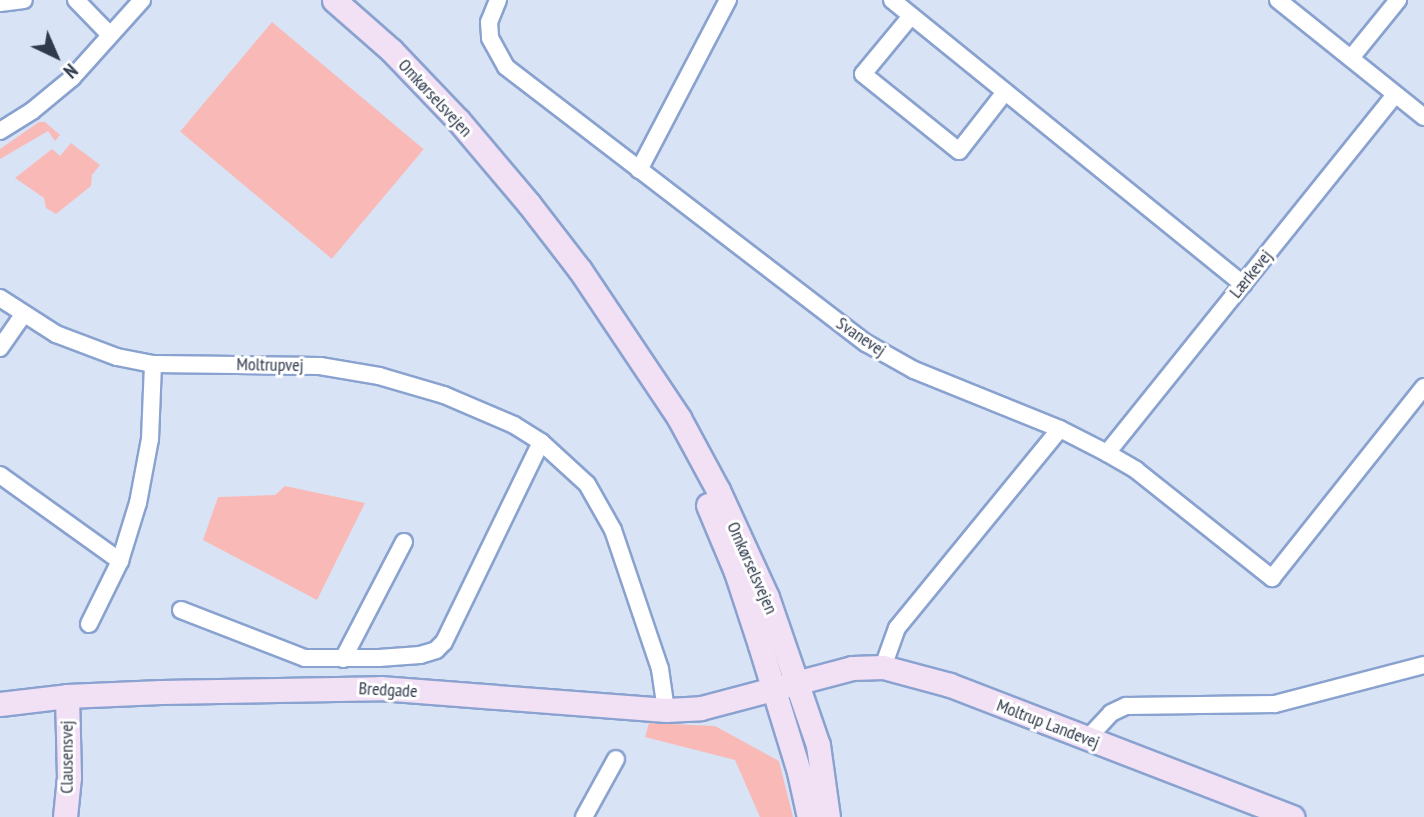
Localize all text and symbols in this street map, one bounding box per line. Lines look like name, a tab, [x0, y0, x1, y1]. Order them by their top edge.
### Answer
north arrow	[21, 21, 91, 91]
street label: Omkørselsvejen	[393, 55, 477, 141]
text: N	[59, 59, 83, 83]
street label: Lærkevej	[1225, 245, 1277, 303]
street label: Svanevej	[832, 313, 890, 361]
street label: Moltrupvej	[236, 354, 304, 376]
street label: Omkørselsvejen	[722, 519, 782, 617]
street label: Bredgade	[358, 678, 418, 702]
street label: Moltrup Landevej	[994, 695, 1102, 753]
street label: Clausensvej	[56, 720, 78, 794]

